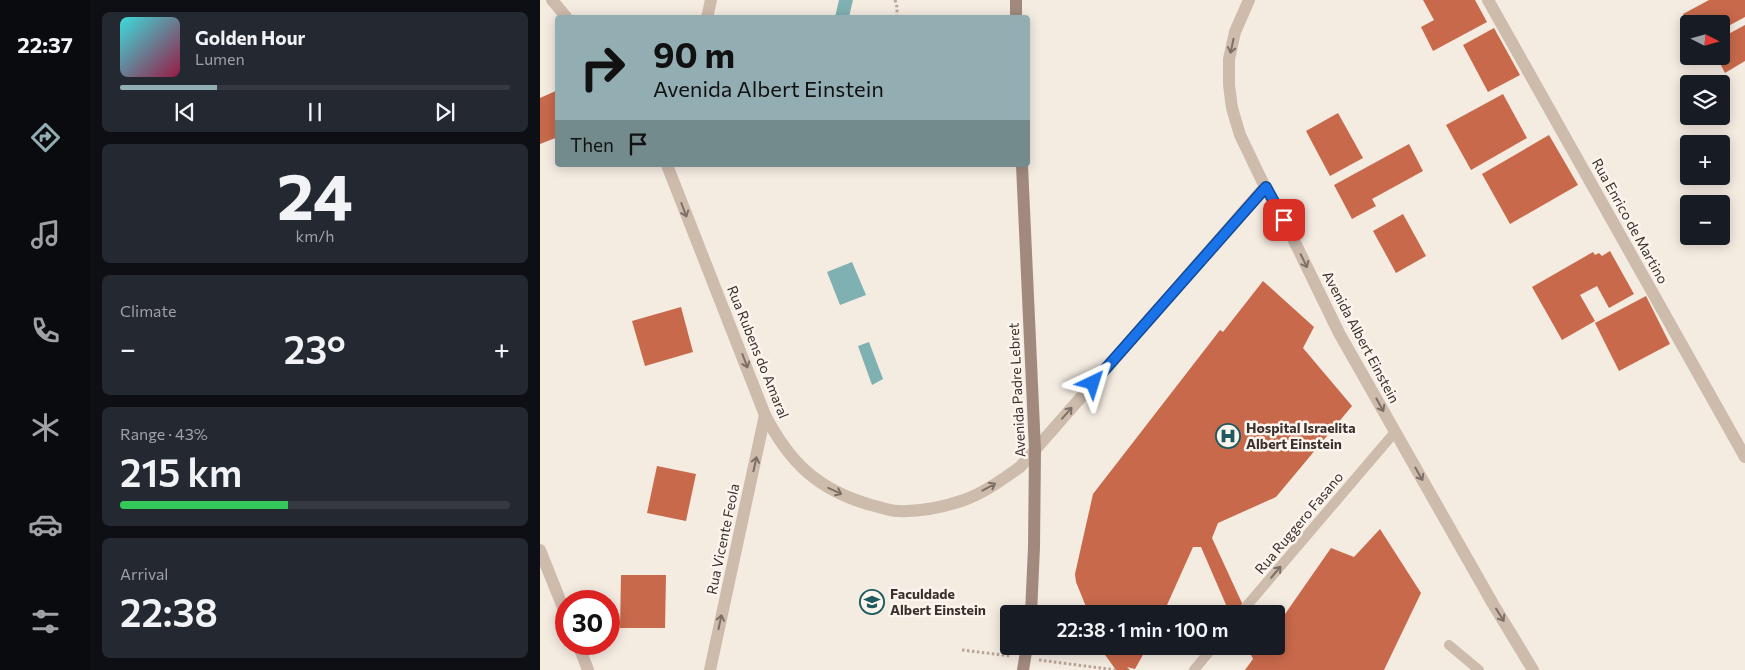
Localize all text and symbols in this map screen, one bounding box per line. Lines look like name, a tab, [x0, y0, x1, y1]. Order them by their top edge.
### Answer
north arrow	[1680, 15, 1730, 65]
map controls	[1680, 15, 1730, 245]
text: Golden Hour	[195, 26, 305, 49]
text: 22:37	[17, 31, 73, 58]
text: 90 m	[653, 32, 735, 75]
icon: right	[570, 35, 635, 100]
one-way arrow	[1227, 37, 1236, 53]
text: Lumen	[195, 49, 245, 68]
text: Avenida Albert Einstein	[653, 75, 884, 102]
button: layers	[1680, 75, 1730, 125]
icon: previous	[171, 98, 199, 126]
icon: pause	[301, 98, 329, 126]
icon: next	[431, 98, 459, 126]
icon: directions	[28, 120, 63, 155]
icon: arrive	[624, 130, 652, 158]
text: Then	[570, 133, 614, 156]
button: +	[1680, 135, 1730, 185]
text: 24	[277, 154, 353, 233]
street label: Rua Enrico de Martino	[1589, 155, 1672, 286]
button: −	[1680, 195, 1730, 245]
pin	[1263, 199, 1305, 241]
one-way arrow	[680, 202, 689, 218]
icon: arrive	[1270, 206, 1298, 234]
icon: music	[28, 217, 63, 252]
text: km/h	[296, 226, 334, 245]
one-way arrow	[1300, 253, 1309, 268]
street label: Avenida Albert Einstein	[1319, 268, 1403, 406]
street label: Rua Rubens do Amaral	[724, 283, 793, 421]
text: Climate	[120, 301, 176, 320]
icon: phone	[28, 313, 63, 348]
street label: Avenida Padre Lebret	[1004, 322, 1029, 458]
text: 23°	[284, 325, 346, 372]
text: −	[120, 331, 136, 365]
text: +	[494, 331, 510, 365]
one-way arrow	[741, 353, 750, 368]
position arrow	[1066, 356, 1118, 408]
one-way arrow	[1375, 397, 1385, 411]
one-way arrow	[1061, 406, 1073, 419]
icon: climate	[28, 410, 63, 445]
place label: Hospital Israelita Albert Einstein	[1246, 419, 1356, 452]
hospital icon: Hospital Israelita Albert Einstein	[1215, 423, 1241, 449]
text: Range · 43%	[120, 424, 208, 443]
text: 215 km	[120, 448, 242, 495]
one-way arrow	[751, 456, 760, 472]
one-way arrow	[1414, 466, 1424, 480]
street label: Rua Ruggero Fasano	[1251, 468, 1346, 577]
street label: Rua Vicente Feola	[702, 482, 743, 596]
one-way arrow	[982, 482, 997, 492]
one-way arrow	[827, 486, 842, 496]
icon: car	[28, 507, 63, 542]
text: Arrival	[120, 564, 168, 583]
one-way arrow	[1270, 566, 1281, 579]
place label: Faculdade Albert Einstein	[890, 585, 986, 618]
text: 22:38	[120, 588, 218, 635]
school or university icon: Faculdade Albert Einstein	[859, 589, 885, 615]
speed limit sign: 30	[555, 590, 620, 655]
icon: filters	[28, 604, 63, 639]
one-way arrow	[1495, 607, 1505, 621]
one-way arrow	[716, 615, 726, 631]
text: 22:38 · 1 min · 100 m	[1057, 618, 1228, 641]

